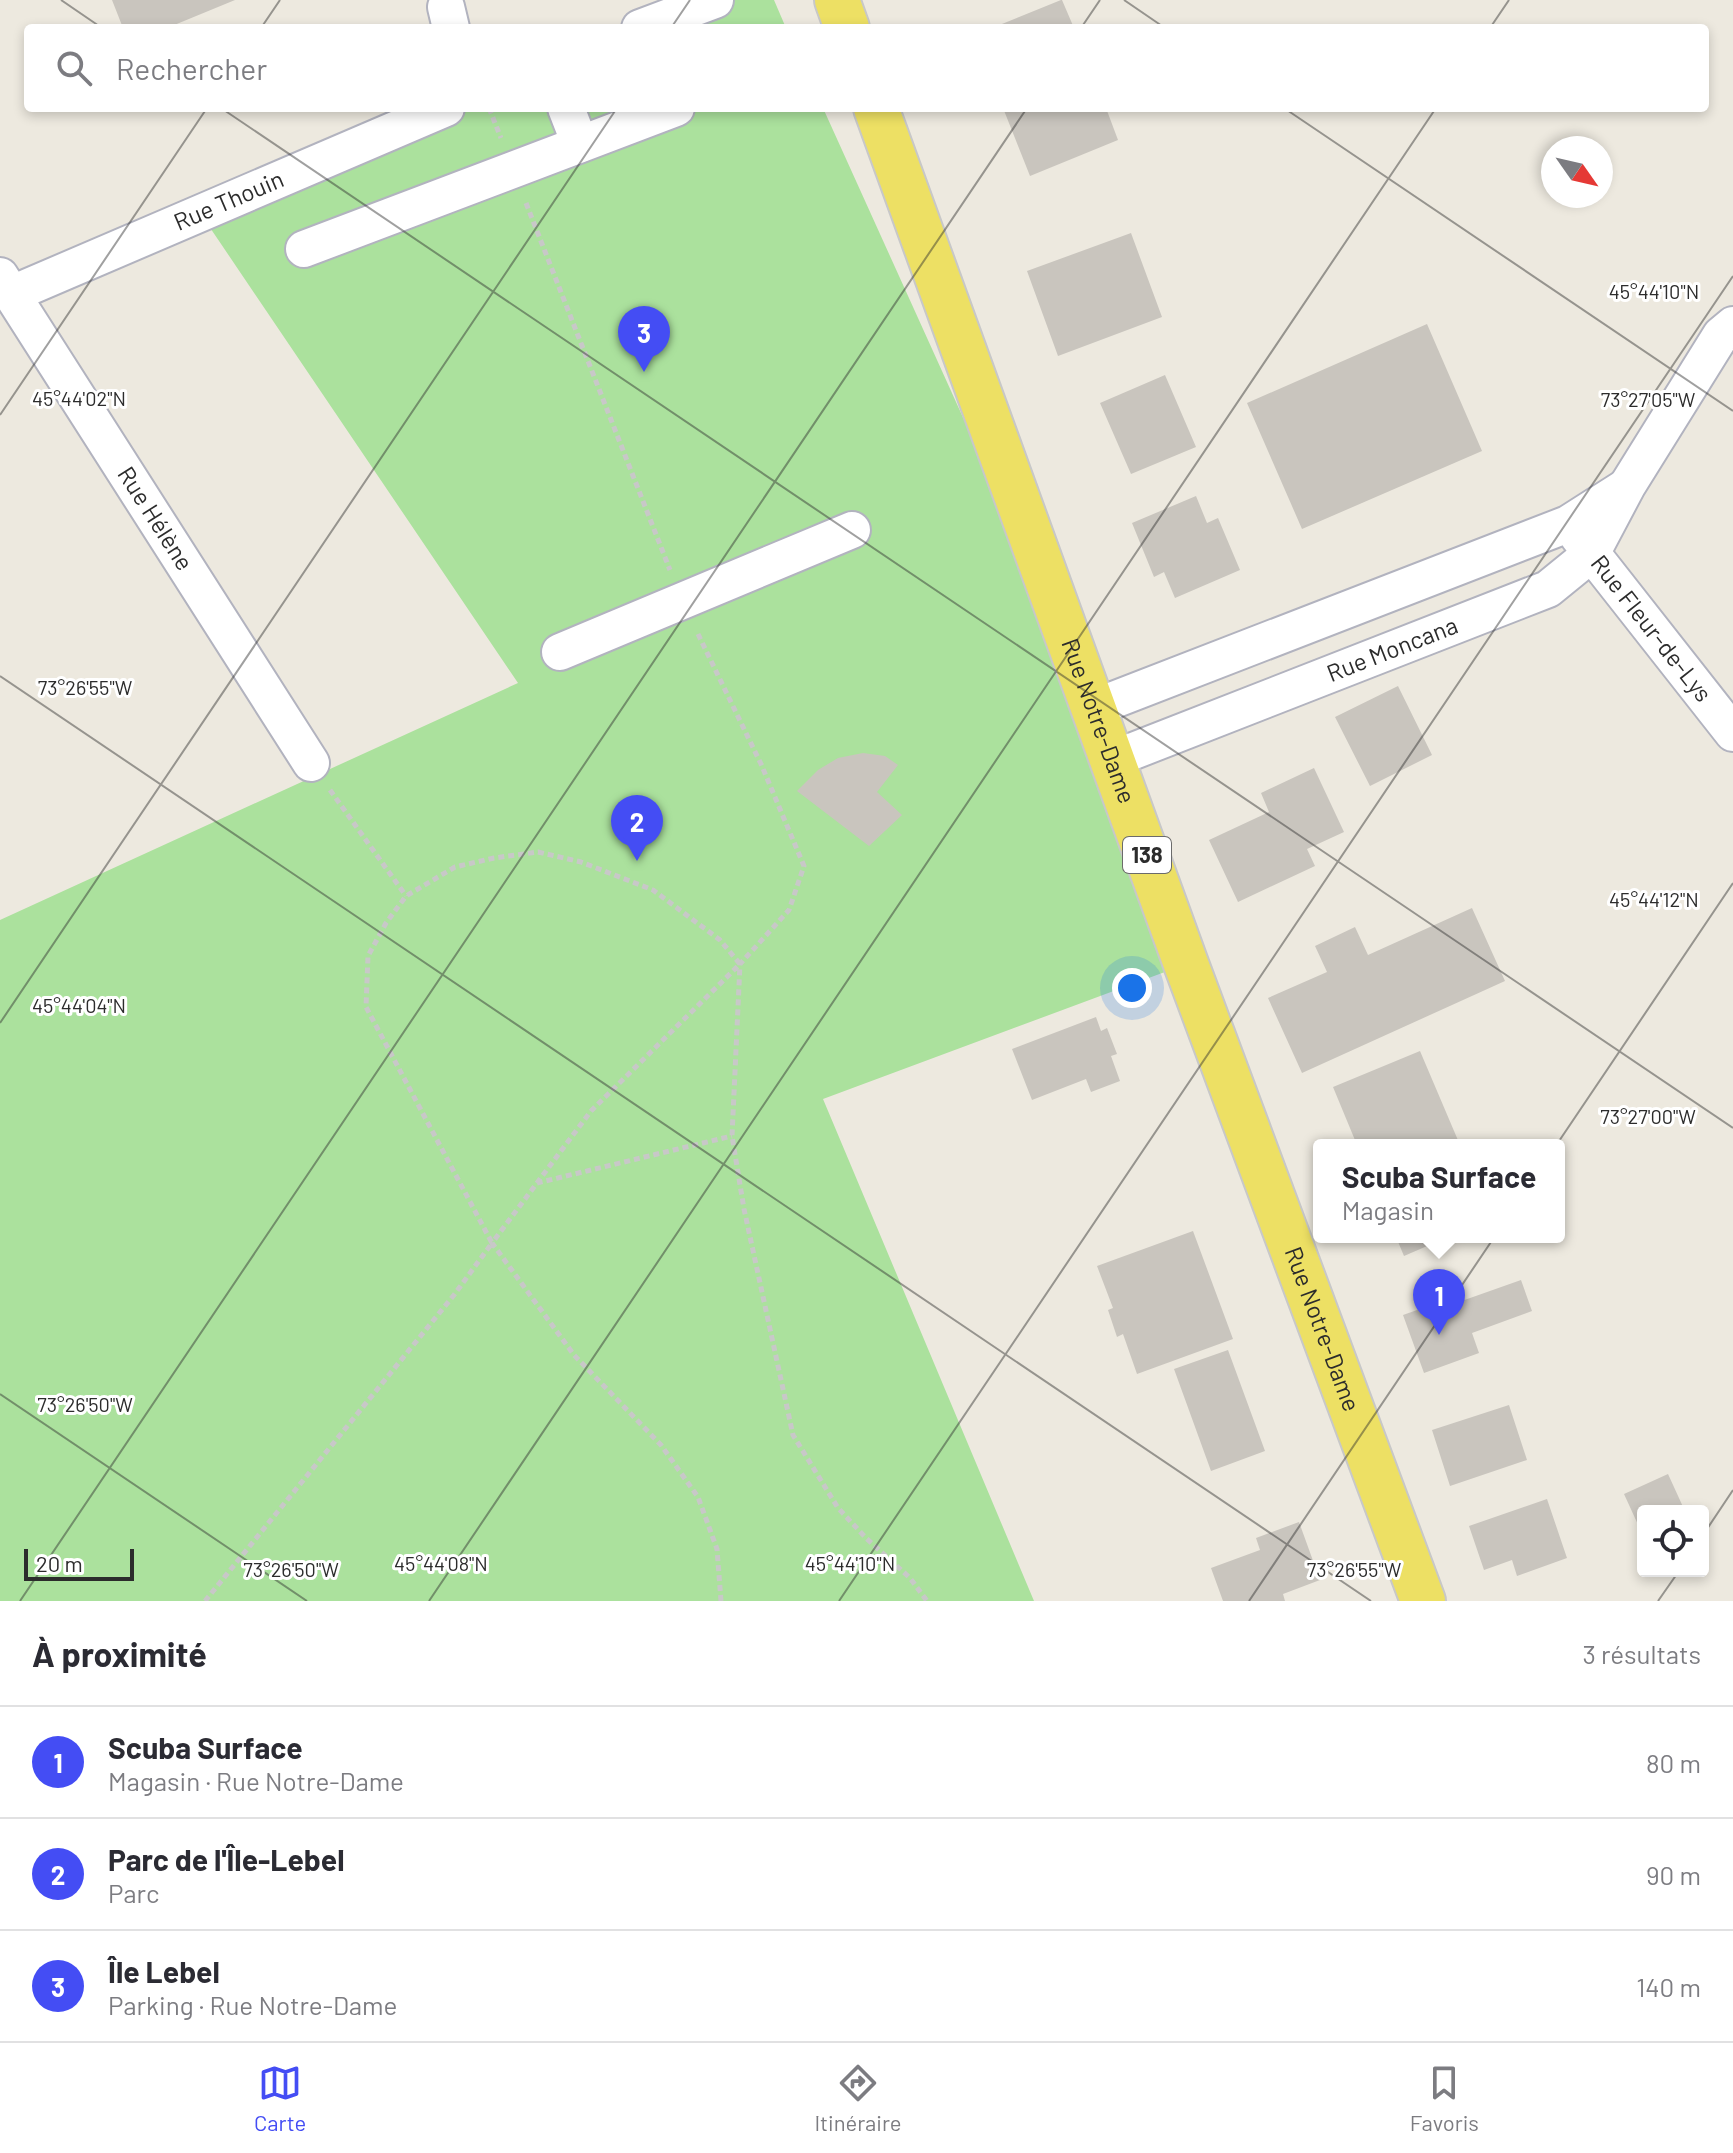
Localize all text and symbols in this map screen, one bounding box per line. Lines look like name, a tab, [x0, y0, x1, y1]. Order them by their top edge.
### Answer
search box	[24, 24, 1709, 112]
icon: search	[52, 46, 96, 90]
text: Rechercher	[116, 50, 267, 86]
north arrow	[1541, 136, 1613, 208]
street label: Rue Thouin	[169, 163, 288, 236]
text: 45°44'10"N	[1609, 279, 1699, 303]
pin: 3	[618, 306, 670, 372]
text: 45°44'02"N	[32, 386, 126, 410]
text: 73°27'05"W	[1601, 387, 1696, 411]
street label: Rue Hélène	[112, 461, 200, 575]
street label: Rue Fleur-de-Lys	[1585, 549, 1719, 707]
street label: Rue Moncana	[1322, 610, 1462, 687]
street label: Rue Notre-Dame	[1056, 634, 1143, 807]
text: 73°26'55"W	[38, 675, 133, 699]
pin: 2	[611, 795, 663, 861]
road number: 138	[1123, 837, 1171, 873]
text: 45°44'12"N	[1609, 887, 1699, 911]
your location	[1112, 968, 1152, 1008]
text: 45°44'04"N	[32, 993, 126, 1017]
text: 73°27'00"W	[1600, 1104, 1696, 1128]
popup	[1313, 1139, 1565, 1243]
text: Scuba Surface	[1342, 1158, 1536, 1194]
text: Magasin	[1342, 1194, 1434, 1225]
street label: Rue Notre-Dame	[1279, 1242, 1367, 1415]
pin: 1	[1413, 1269, 1465, 1335]
text: 73°26'50"W	[37, 1392, 133, 1416]
map controls	[1637, 1505, 1709, 1577]
button: locate	[1637, 1505, 1709, 1577]
scale bar	[24, 1545, 134, 1581]
text: 20 m	[36, 1550, 83, 1576]
text: 45°44'08"N	[394, 1551, 488, 1575]
text: 45°44'10"N	[805, 1551, 895, 1575]
text: 73°26'50"W	[243, 1557, 339, 1581]
text: 73°26'55"W	[1307, 1557, 1402, 1581]
text: À proximité	[32, 1633, 207, 1674]
text: 3 résultats	[1582, 1638, 1701, 1669]
text: Scuba Surface	[108, 1729, 303, 1765]
text: 1	[53, 1747, 63, 1778]
text: 80 m	[1646, 1747, 1701, 1778]
text: Magasin · Rue Notre-Dame	[108, 1765, 404, 1796]
text: Parc de l'Île-Lebel	[108, 1841, 344, 1877]
text: 2	[51, 1859, 65, 1890]
text: 90 m	[1646, 1859, 1701, 1890]
text: Parc	[108, 1877, 159, 1908]
text: Île Lebel	[108, 1953, 220, 1989]
text: 3	[51, 1971, 65, 2002]
text: 140 m	[1636, 1971, 1701, 2002]
text: Parking · Rue Notre-Dame	[108, 1989, 397, 2020]
tab: Carte	[254, 2061, 306, 2135]
tab: Itinéraire	[814, 2061, 902, 2135]
tab: Favoris	[1410, 2061, 1479, 2135]

